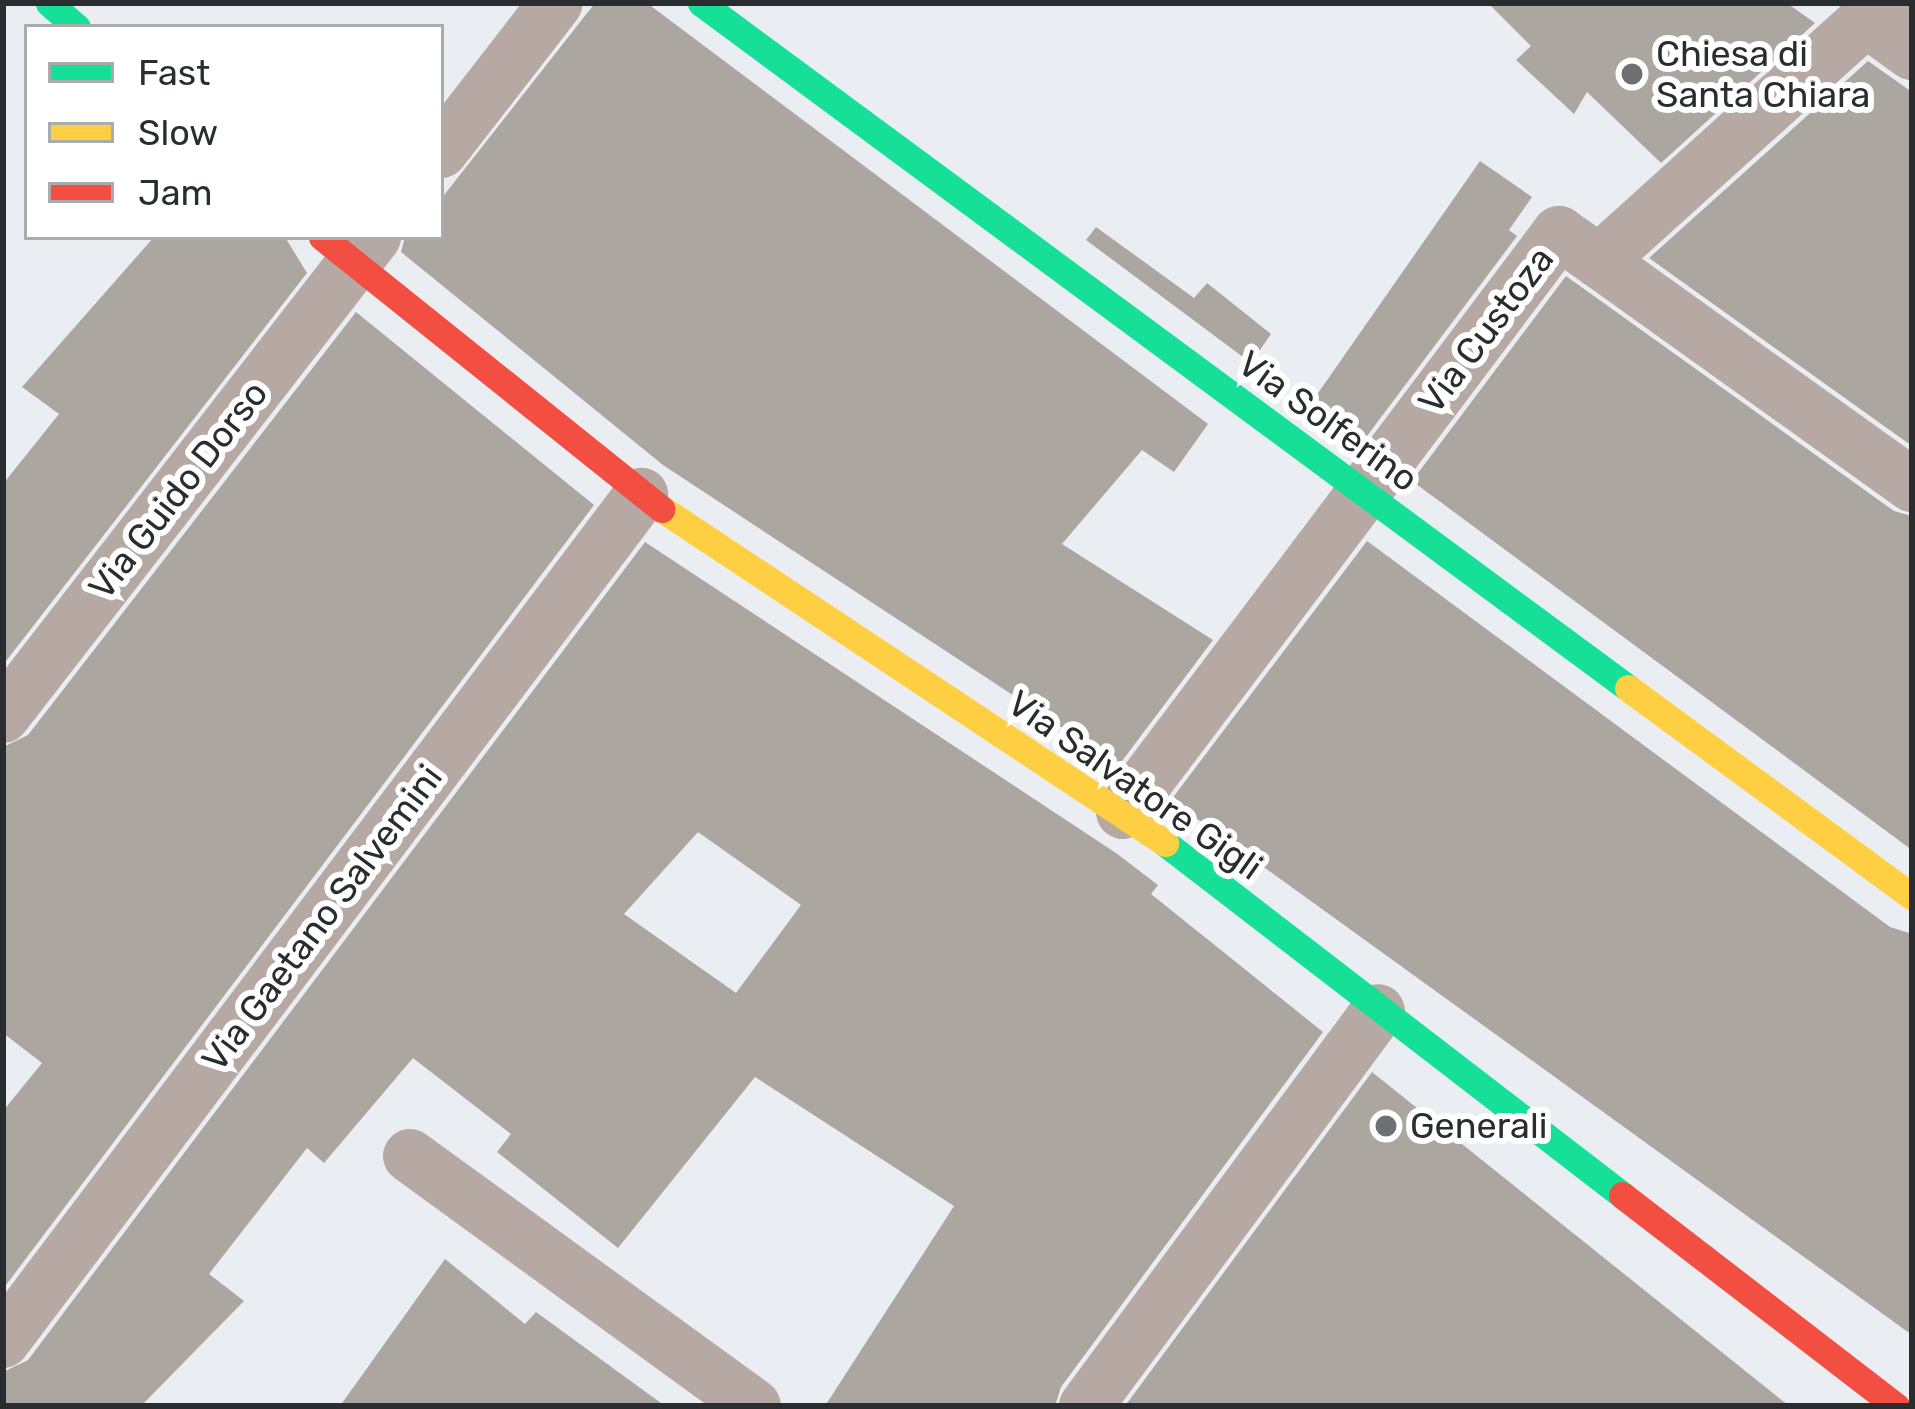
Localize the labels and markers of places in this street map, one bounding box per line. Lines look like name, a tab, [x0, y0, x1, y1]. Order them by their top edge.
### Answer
place label: Chiesa di Santa Chiara	[1656, 31, 1870, 116]
marker: Chiesa di Santa Chiara	[1619, 61, 1645, 87]
place label: Generali	[1410, 1104, 1547, 1148]
marker: Generali	[1373, 1113, 1399, 1139]

